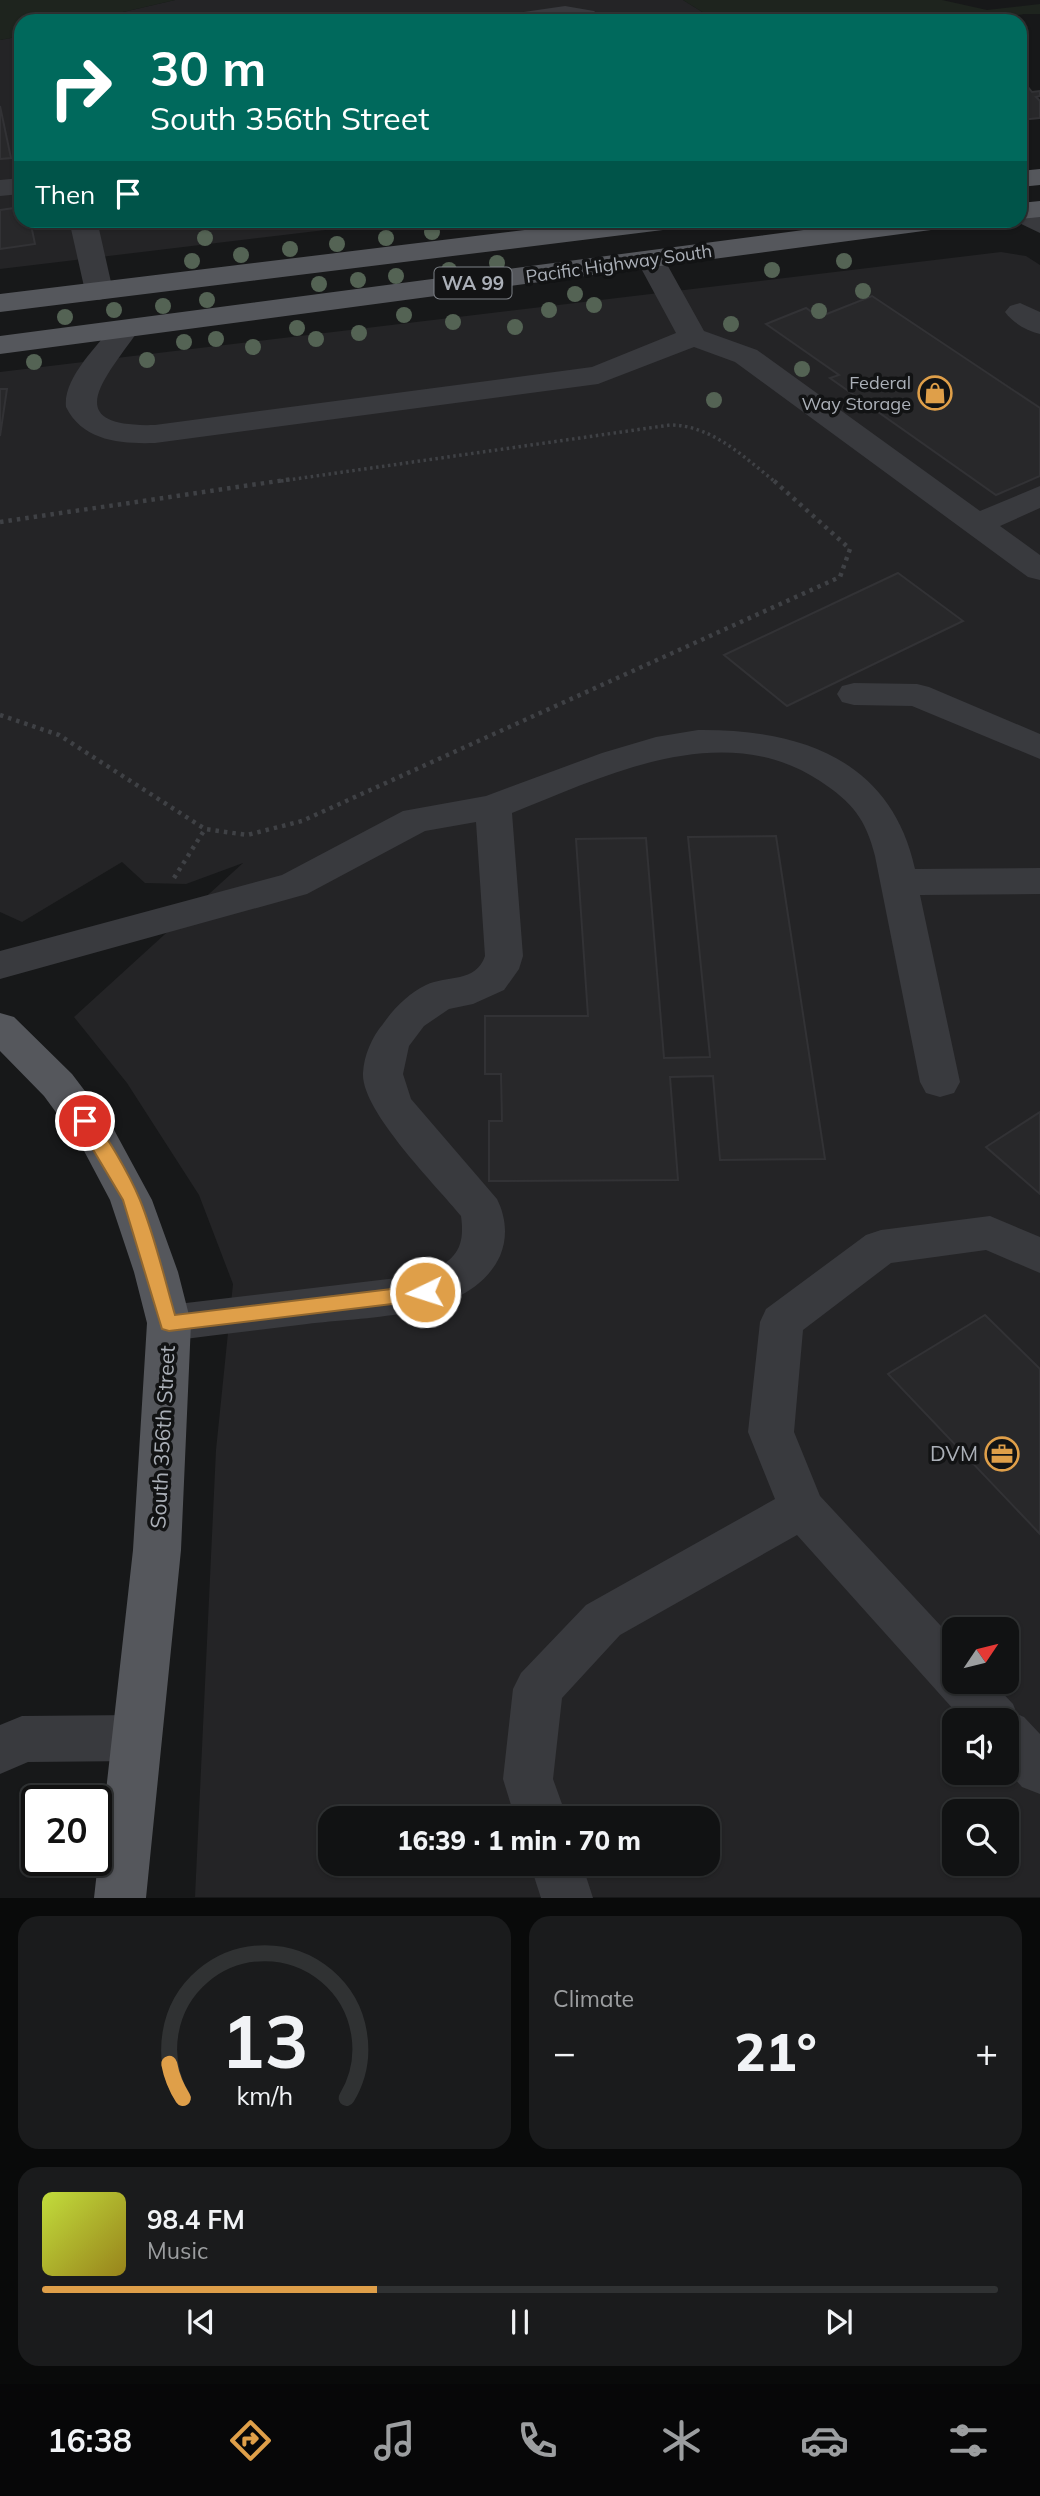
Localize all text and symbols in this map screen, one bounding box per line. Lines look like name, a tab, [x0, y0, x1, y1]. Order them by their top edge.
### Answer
text: 30 m	[150, 37, 266, 98]
icon: right	[35, 42, 126, 133]
text: South 356th Street	[150, 98, 429, 138]
icon: arrive	[109, 175, 147, 213]
text: Then	[35, 178, 95, 211]
street label: Pacific Highway South	[524, 239, 714, 288]
road number: WA 99	[434, 268, 512, 298]
place label: Federal Way Storage	[801, 371, 911, 415]
shop icon: Federal Way Storage	[916, 374, 954, 412]
pin	[55, 1091, 115, 1151]
icon: arrive	[66, 1102, 104, 1140]
position arrow	[388, 1255, 462, 1329]
street label: South 356th Street	[144, 1345, 180, 1529]
office icon: DVM	[983, 1435, 1021, 1473]
place label: DVM	[930, 1440, 978, 1466]
north arrow	[942, 1617, 1018, 1694]
map controls	[942, 1617, 1019, 1876]
button: sound	[942, 1708, 1019, 1785]
speed limit sign: 20	[21, 1785, 112, 1876]
button: search	[942, 1799, 1019, 1876]
text: 16:39 · 1 min · 70 m	[397, 1824, 641, 1857]
text: Climate	[553, 1984, 634, 2013]
text: 13	[221, 1996, 308, 2087]
text: 21°	[734, 2019, 817, 2084]
text: −	[553, 2028, 576, 2076]
text: +	[975, 2028, 998, 2076]
text: km/h	[236, 2080, 293, 2111]
text: 98.4 FM	[147, 2203, 245, 2236]
text: Music	[147, 2236, 208, 2265]
icon: previous	[182, 2303, 220, 2341]
icon: pause	[501, 2303, 539, 2341]
icon: next	[820, 2303, 858, 2341]
icon: directions	[226, 2416, 275, 2465]
icon: music	[370, 2416, 419, 2465]
icon: phone	[513, 2416, 562, 2465]
icon: climate	[657, 2416, 706, 2465]
icon: car	[800, 2416, 849, 2465]
icon: filters	[944, 2416, 993, 2465]
text: 16:38	[47, 2420, 132, 2460]

